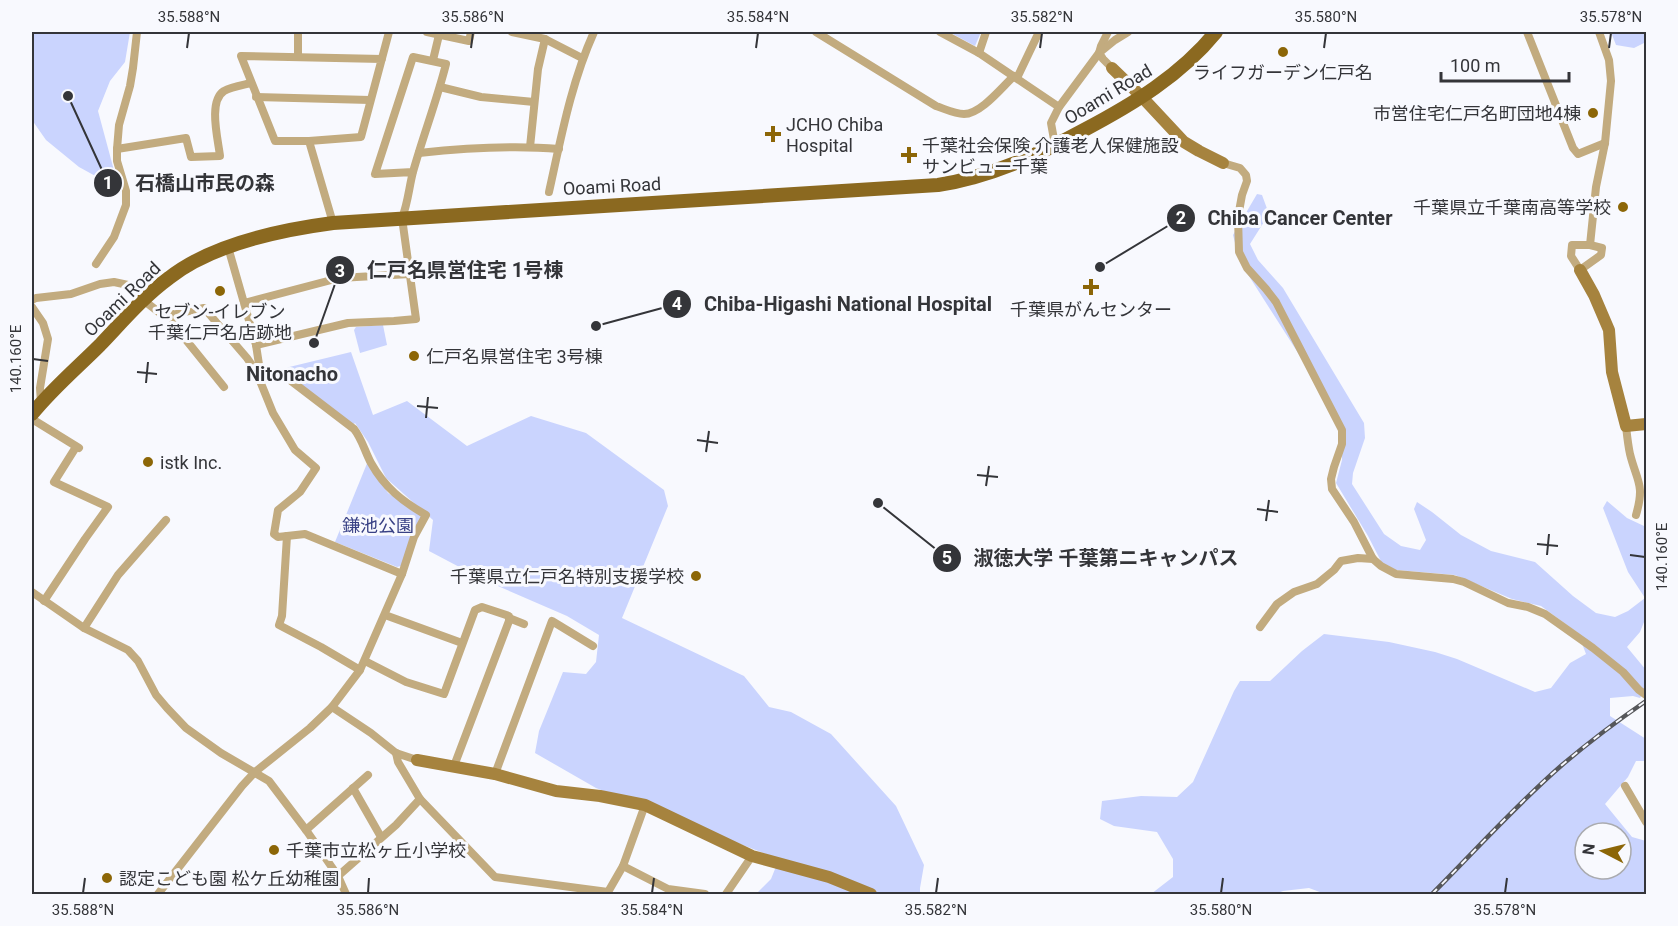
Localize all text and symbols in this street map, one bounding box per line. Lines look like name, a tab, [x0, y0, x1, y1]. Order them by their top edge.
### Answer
text: 35.588°N	[158, 8, 220, 26]
text: 35.586°N	[442, 8, 504, 26]
text: 35.584°N	[727, 8, 789, 26]
text: 35.582°N	[1011, 8, 1073, 26]
text: 35.580°N	[1295, 8, 1357, 26]
text: 35.578°N	[1580, 8, 1642, 26]
marker: ライフガーデン仁戸名	[1276, 45, 1290, 59]
scale bar	[1441, 45, 1568, 83]
text: 100 m	[1450, 55, 1501, 76]
street label: Ooami Road	[1060, 60, 1156, 128]
place label: ライフガーデン仁戸名	[1193, 62, 1373, 83]
place label: 市営住宅仁戸名町団地4棟	[1373, 103, 1581, 124]
marker: 市営住宅仁戸名町団地4棟	[1586, 106, 1600, 120]
place label: JCHO Chiba Hospital	[786, 114, 883, 156]
marker: JCHO Chiba Hospital	[764, 125, 782, 143]
place label: 千葉社会保険 介護老人保健施設 サンビュー千葉	[922, 135, 1178, 177]
marker: 千葉社会保険 介護老人保健施設 サンビュー千葉	[900, 146, 918, 164]
callout: 石橋山市民の森	[93, 164, 287, 202]
text: 石橋山市民の森	[135, 171, 275, 195]
text: 1	[103, 172, 113, 193]
street label: Ooami Road	[562, 173, 662, 199]
place label: 千葉県立千葉南高等学校	[1413, 197, 1611, 218]
callout: Chiba Cancer Center	[1166, 199, 1405, 237]
marker: 千葉県立千葉南高等学校	[1616, 200, 1630, 214]
text: Chiba Cancer Center	[1207, 206, 1393, 230]
text: 2	[1176, 207, 1186, 228]
callout: 仁戸名県営住宅 1号棟	[325, 251, 576, 289]
street label: Ooami Road	[79, 257, 165, 341]
text: 仁戸名県営住宅 1号棟	[367, 258, 563, 282]
text: 3	[335, 260, 345, 281]
marker: 千葉県がんセンター	[1082, 278, 1100, 296]
marker: セブン-イレブン 千葉仁戸名店跡地	[213, 284, 227, 298]
callout: Chiba-Higashi National Hospital	[662, 285, 1004, 323]
text: Chiba-Higashi National Hospital	[704, 292, 992, 316]
text: 4	[672, 293, 682, 314]
place label: 千葉県がんセンター	[1010, 299, 1172, 320]
place label: セブン-イレブン 千葉仁戸名店跡地	[148, 301, 292, 343]
text: 140.160°E	[7, 324, 25, 393]
place label: 仁戸名県営住宅 3号棟	[426, 346, 603, 367]
marker: 仁戸名県営住宅 3号棟	[407, 349, 421, 363]
district label: Nitonacho	[246, 362, 338, 386]
place label: istk Inc.	[160, 452, 222, 473]
marker: istk Inc.	[141, 455, 155, 469]
park label: 鎌池公園	[342, 515, 414, 536]
text: 140.160°E	[1653, 522, 1671, 591]
callout: 淑徳大学 千葉第ニキャンパス	[932, 539, 1251, 577]
text: 淑徳大学 千葉第ニキャンパス	[974, 546, 1238, 570]
text: 5	[942, 547, 952, 568]
place label: 千葉県立仁戸名特別支援学校	[450, 566, 684, 587]
marker: 千葉県立仁戸名特別支援学校	[689, 569, 703, 583]
north arrow	[1573, 821, 1633, 881]
place label: 千葉市立松ヶ丘小学校	[286, 840, 466, 861]
text: N	[1578, 842, 1599, 856]
marker: 千葉市立松ヶ丘小学校	[267, 843, 281, 857]
place label: 認定こども園 松ケ丘幼稚園	[119, 868, 339, 889]
marker: 認定こども園 松ケ丘幼稚園	[100, 871, 114, 885]
text: 35.588°N	[52, 901, 114, 919]
text: 35.586°N	[337, 901, 399, 919]
text: 35.584°N	[621, 901, 683, 919]
text: 35.582°N	[905, 901, 967, 919]
text: 35.580°N	[1190, 901, 1252, 919]
text: 35.578°N	[1474, 901, 1536, 919]

